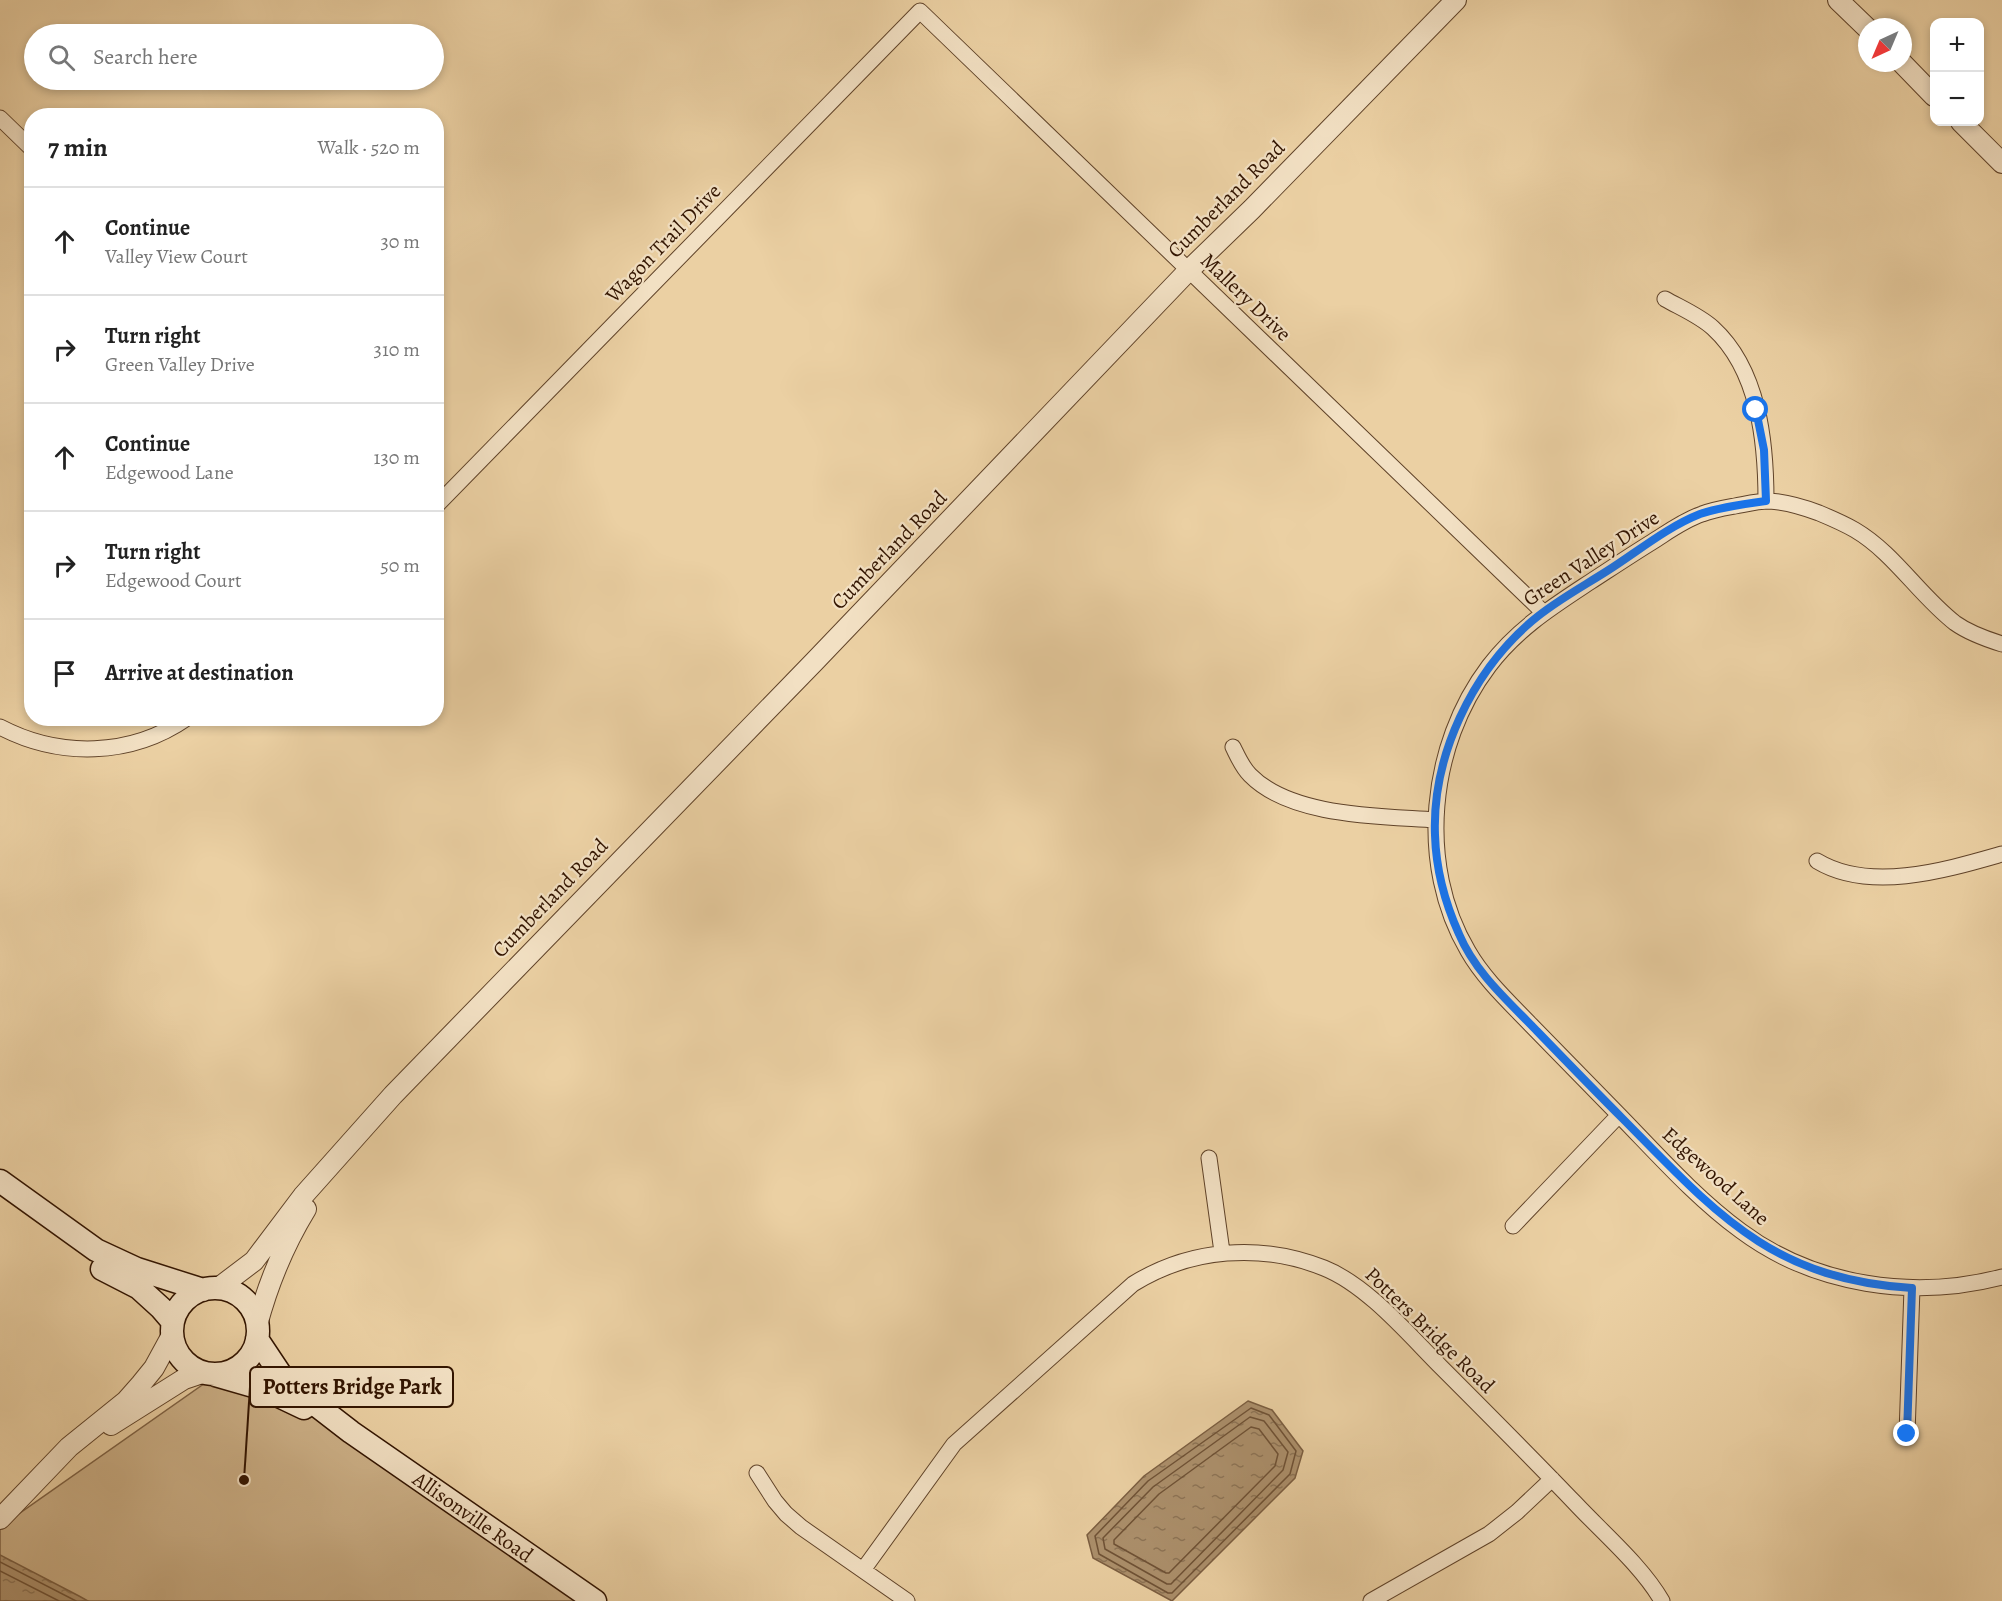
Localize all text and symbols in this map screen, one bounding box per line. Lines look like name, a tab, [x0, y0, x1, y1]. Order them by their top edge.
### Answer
north arrow	[1858, 18, 1912, 72]
map controls	[1930, 18, 1984, 126]
button: +	[1930, 18, 1984, 72]
search box	[24, 24, 444, 90]
icon: search	[45, 41, 78, 74]
text: Search here	[93, 42, 198, 72]
button: −	[1930, 72, 1984, 126]
text: 7 min	[48, 130, 108, 165]
text: Walk · 520 m	[318, 134, 420, 161]
street label: Cumberland Road	[1161, 134, 1291, 264]
street label: Wagon Trail Drive	[598, 177, 727, 309]
text: Continue	[105, 213, 190, 243]
icon: ahead	[48, 225, 81, 258]
text: 30 m	[380, 228, 420, 255]
text: Valley View Court	[105, 243, 248, 270]
street label: Mallery Drive	[1195, 247, 1297, 347]
text: Turn right	[105, 321, 201, 351]
icon: right	[48, 333, 81, 366]
text: 310 m	[374, 336, 420, 363]
text: Green Valley Drive	[105, 351, 255, 378]
route start	[1742, 396, 1768, 422]
text: Continue	[105, 429, 190, 459]
icon: ahead	[48, 441, 81, 474]
text: 130 m	[374, 444, 420, 471]
text: Edgewood Lane	[105, 459, 234, 486]
street label: Cumberland Road	[825, 484, 954, 616]
street label: Green Valley Drive	[1517, 503, 1665, 613]
text: Turn right	[105, 537, 201, 567]
icon: right	[48, 549, 81, 582]
text: 50 m	[380, 552, 420, 579]
text: Edgewood Court	[105, 567, 242, 594]
icon: arrive	[48, 657, 81, 690]
text: Arrive at destination	[105, 658, 294, 688]
street label: Cumberland Road	[486, 832, 615, 964]
street label: Edgewood Lane	[1656, 1120, 1776, 1232]
street label: Potters Bridge Road	[1359, 1261, 1502, 1400]
callout: Potters Bridge Park	[250, 1367, 453, 1407]
text: Potters Bridge Park	[262, 1372, 442, 1402]
route end	[1893, 1420, 1919, 1446]
street label: Allisonville Road	[406, 1465, 539, 1569]

